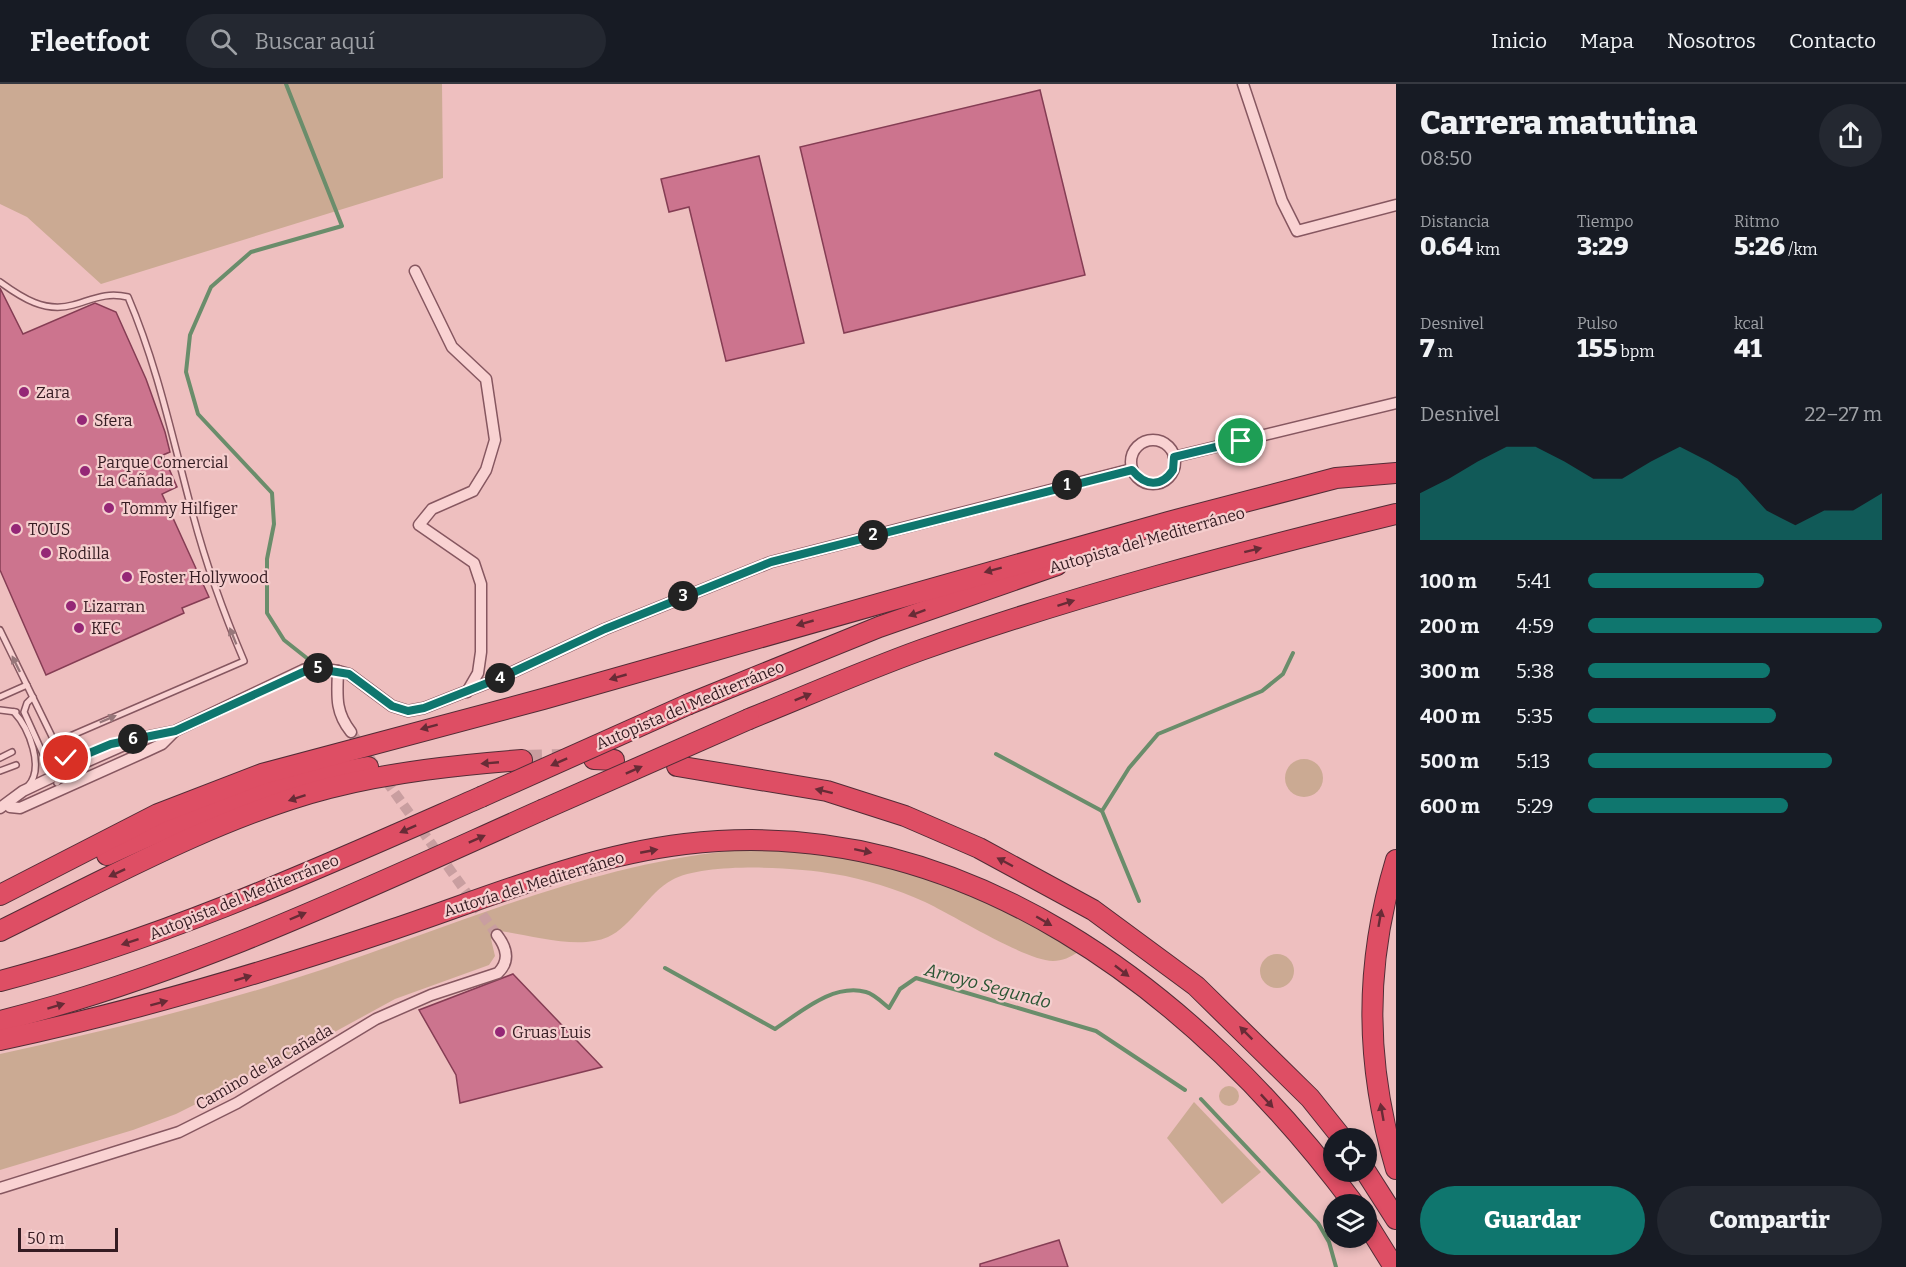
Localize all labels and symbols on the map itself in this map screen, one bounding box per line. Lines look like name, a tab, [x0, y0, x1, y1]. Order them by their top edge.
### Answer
place label: Zara	[36, 383, 70, 402]
marker: Zara	[17, 385, 31, 399]
place label: Sfera	[94, 411, 133, 430]
marker: Sfera	[75, 413, 89, 427]
pin	[1215, 415, 1266, 466]
place label: Parque Comercial La Cañada	[97, 453, 229, 490]
marker: Parque Comercial La Cañada	[78, 464, 92, 478]
pin: 1	[1052, 470, 1082, 500]
place label: Tommy Hilfiger	[121, 499, 238, 518]
marker: Tommy Hilfiger	[102, 501, 116, 515]
street label: Autopista del Mediterráneo	[1047, 503, 1247, 577]
place label: TOUS	[28, 520, 70, 539]
pin: 2	[858, 520, 888, 550]
marker: TOUS	[9, 522, 23, 536]
place label: Rodilla	[58, 544, 110, 563]
one-way arrow	[1244, 545, 1262, 555]
marker: Rodilla	[39, 546, 53, 560]
one-way arrow	[984, 565, 1002, 575]
place label: Foster Hollywood	[139, 568, 269, 587]
marker: Foster Hollywood	[120, 570, 134, 584]
pin: 3	[668, 581, 698, 611]
place label: Lizarran	[83, 597, 145, 616]
one-way arrow	[1057, 598, 1075, 607]
marker: Lizarran	[64, 599, 78, 613]
one-way arrow	[908, 609, 926, 619]
place label: KFC	[91, 619, 121, 638]
one-way arrow	[796, 619, 814, 628]
marker: KFC	[72, 621, 86, 635]
one-way arrow	[228, 626, 238, 644]
pin: 5	[303, 653, 333, 683]
one-way arrow	[12, 655, 21, 672]
street label: Autopista del Mediterráneo	[593, 657, 787, 753]
pin: 4	[485, 663, 515, 693]
one-way arrow	[609, 673, 627, 682]
one-way arrow	[794, 692, 812, 701]
one-way arrow	[99, 714, 117, 724]
one-way arrow	[420, 723, 438, 732]
pin: 6	[118, 724, 148, 754]
pin	[40, 732, 91, 783]
one-way arrow	[480, 758, 499, 768]
one-way arrow	[550, 758, 568, 767]
one-way arrow	[625, 765, 642, 774]
one-way arrow	[815, 785, 833, 795]
one-way arrow	[288, 794, 306, 804]
one-way arrow	[399, 825, 417, 834]
one-way arrow	[469, 834, 487, 844]
one-way arrow	[640, 846, 659, 855]
one-way arrow	[854, 846, 873, 856]
street label: Autovía del Mediterráneo	[441, 847, 627, 921]
street label: Autopista del Mediterráneo	[146, 850, 342, 944]
one-way arrow	[996, 857, 1013, 867]
one-way arrow	[109, 869, 126, 878]
one-way arrow	[1376, 909, 1385, 928]
one-way arrow	[289, 911, 307, 920]
one-way arrow	[1036, 916, 1052, 927]
one-way arrow	[121, 938, 139, 948]
water label: Arroyo Segundo	[922, 958, 1054, 1013]
one-way arrow	[1115, 965, 1130, 977]
one-way arrow	[234, 973, 252, 982]
one-way arrow	[150, 998, 168, 1007]
one-way arrow	[47, 1001, 65, 1010]
street label: Camino de la Cañada	[192, 1020, 336, 1114]
place label: Gruas Luis	[512, 1023, 591, 1042]
marker: Gruas Luis	[493, 1025, 507, 1039]
one-way arrow	[1240, 1027, 1254, 1041]
one-way arrow	[1260, 1094, 1274, 1109]
one-way arrow	[1377, 1102, 1386, 1121]
scale bar	[18, 1225, 118, 1252]

